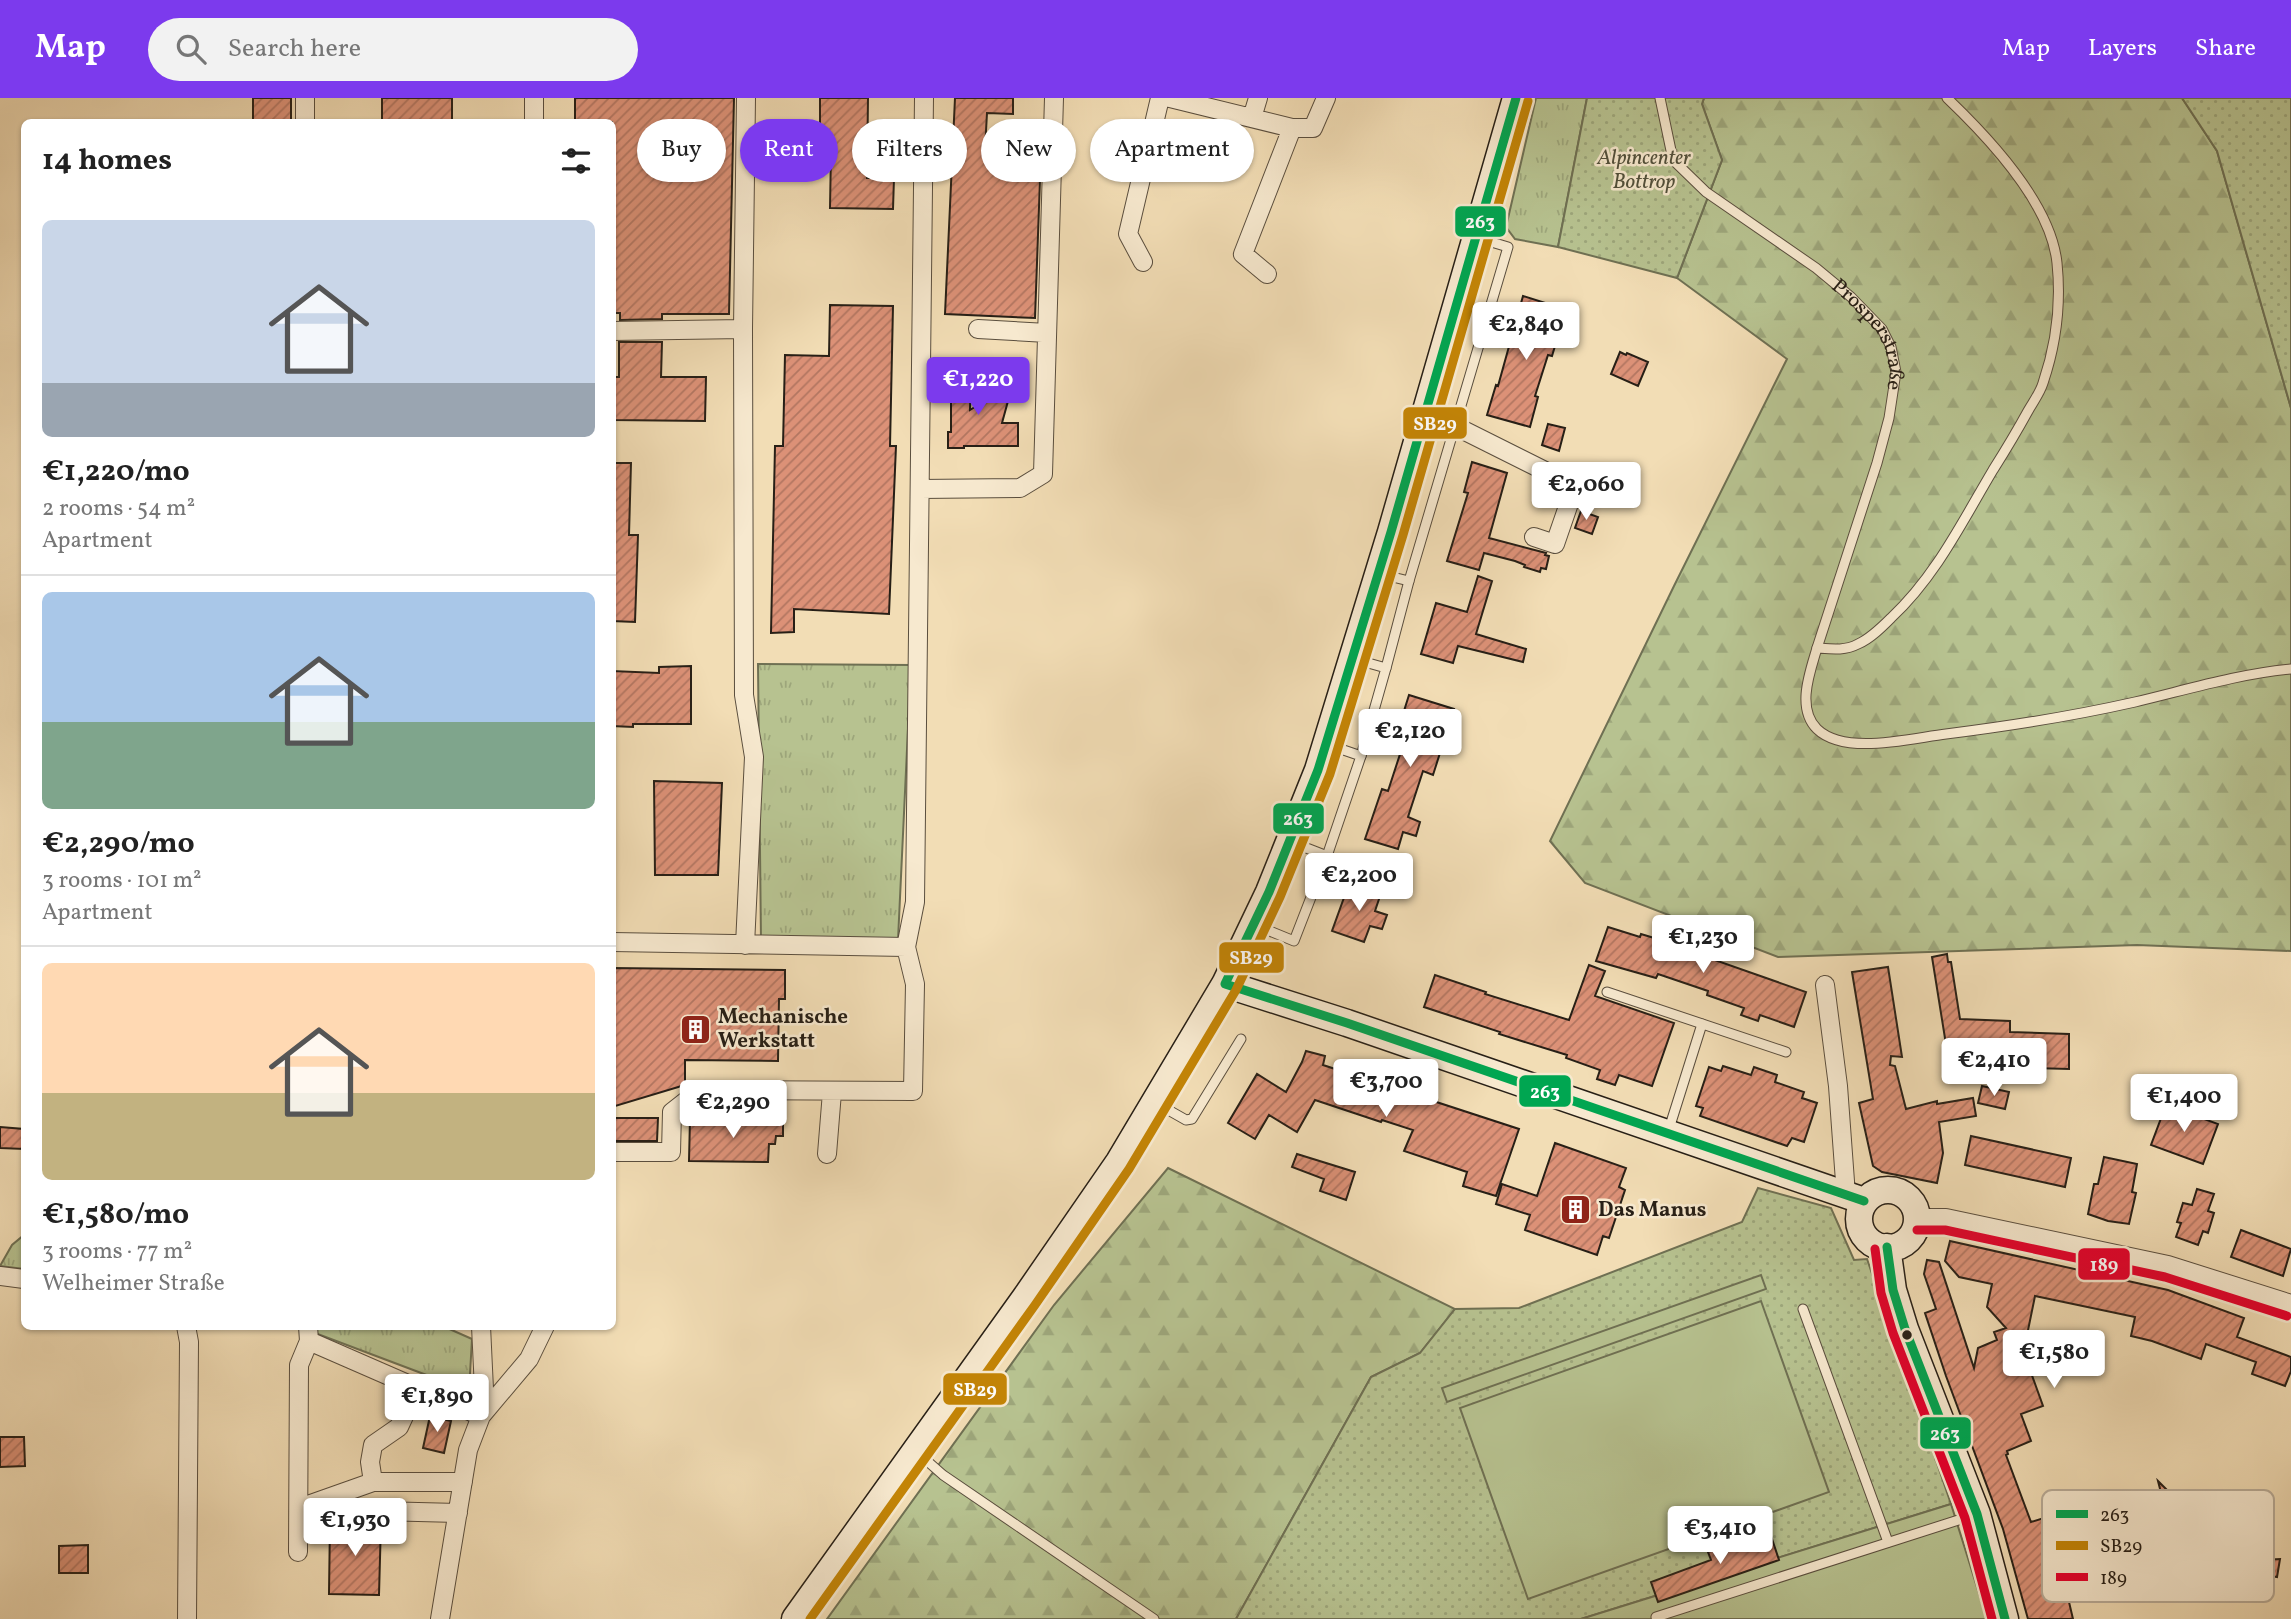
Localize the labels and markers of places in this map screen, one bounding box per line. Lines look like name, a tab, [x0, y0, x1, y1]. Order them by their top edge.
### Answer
pin: €2,840	[1469, 302, 1583, 362]
pin: €1,220	[921, 358, 1035, 417]
pin: €2,060	[1529, 462, 1643, 522]
pin: €2,120	[1353, 710, 1467, 769]
pin: €2,200	[1302, 854, 1416, 913]
pin: €1,230	[1646, 916, 1760, 975]
place label: Mechanische Werkstatt	[718, 1003, 848, 1056]
building icon: Mechanische Werkstatt	[678, 1012, 712, 1046]
pin: €2,410	[1937, 1038, 2051, 1098]
pin: €3,700	[1329, 1060, 1443, 1119]
pin: €1,400	[2127, 1074, 2241, 1134]
pin: €2,290	[676, 1080, 790, 1140]
building icon: Das Manus	[1558, 1193, 1592, 1227]
place label: Das Manus	[1598, 1196, 1707, 1225]
unlabelled marker	[1900, 1328, 1914, 1342]
pin: €1,580	[1997, 1330, 2111, 1390]
pin: €1,890	[380, 1374, 494, 1434]
pin: €1,930	[298, 1498, 412, 1558]
pin: €3,410	[1663, 1506, 1777, 1566]

